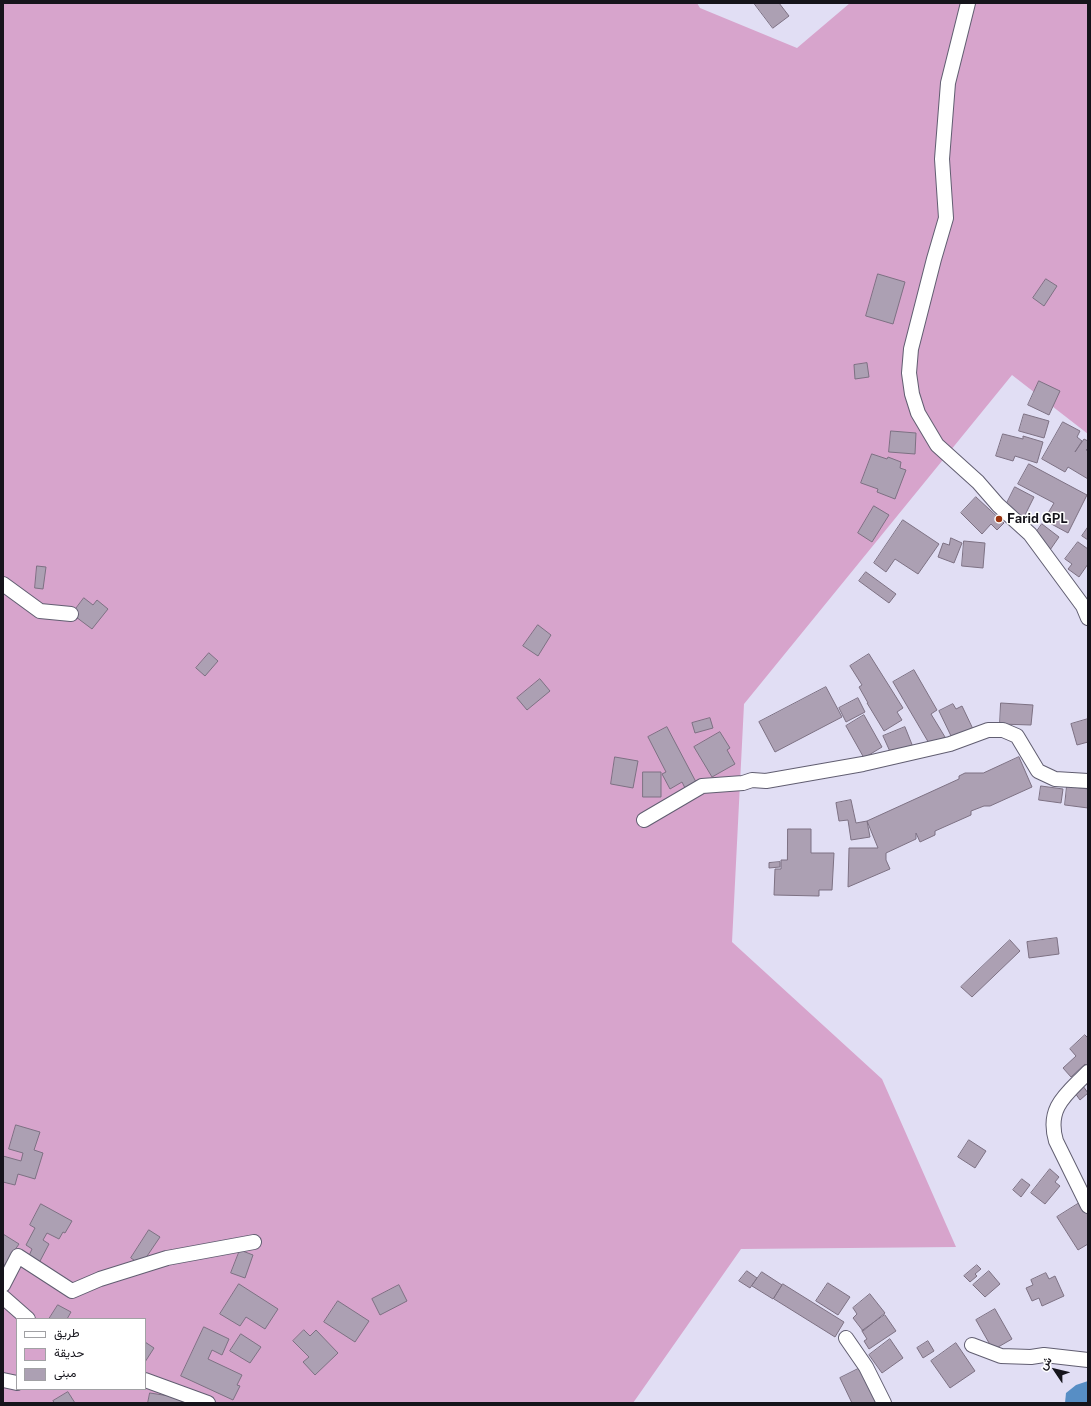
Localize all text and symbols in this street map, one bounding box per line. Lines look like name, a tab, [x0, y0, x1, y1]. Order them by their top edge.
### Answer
place label: Farid GPL	[1007, 511, 1068, 527]
marker: Farid GPL	[994, 514, 1004, 524]
legend	[16, 1318, 146, 1390]
text: طريق	[54, 1326, 79, 1340]
text: حديقة	[54, 1346, 84, 1360]
north arrow	[1035, 1350, 1075, 1390]
text: ش	[1036, 1354, 1054, 1372]
text: مبنى	[54, 1366, 76, 1380]

